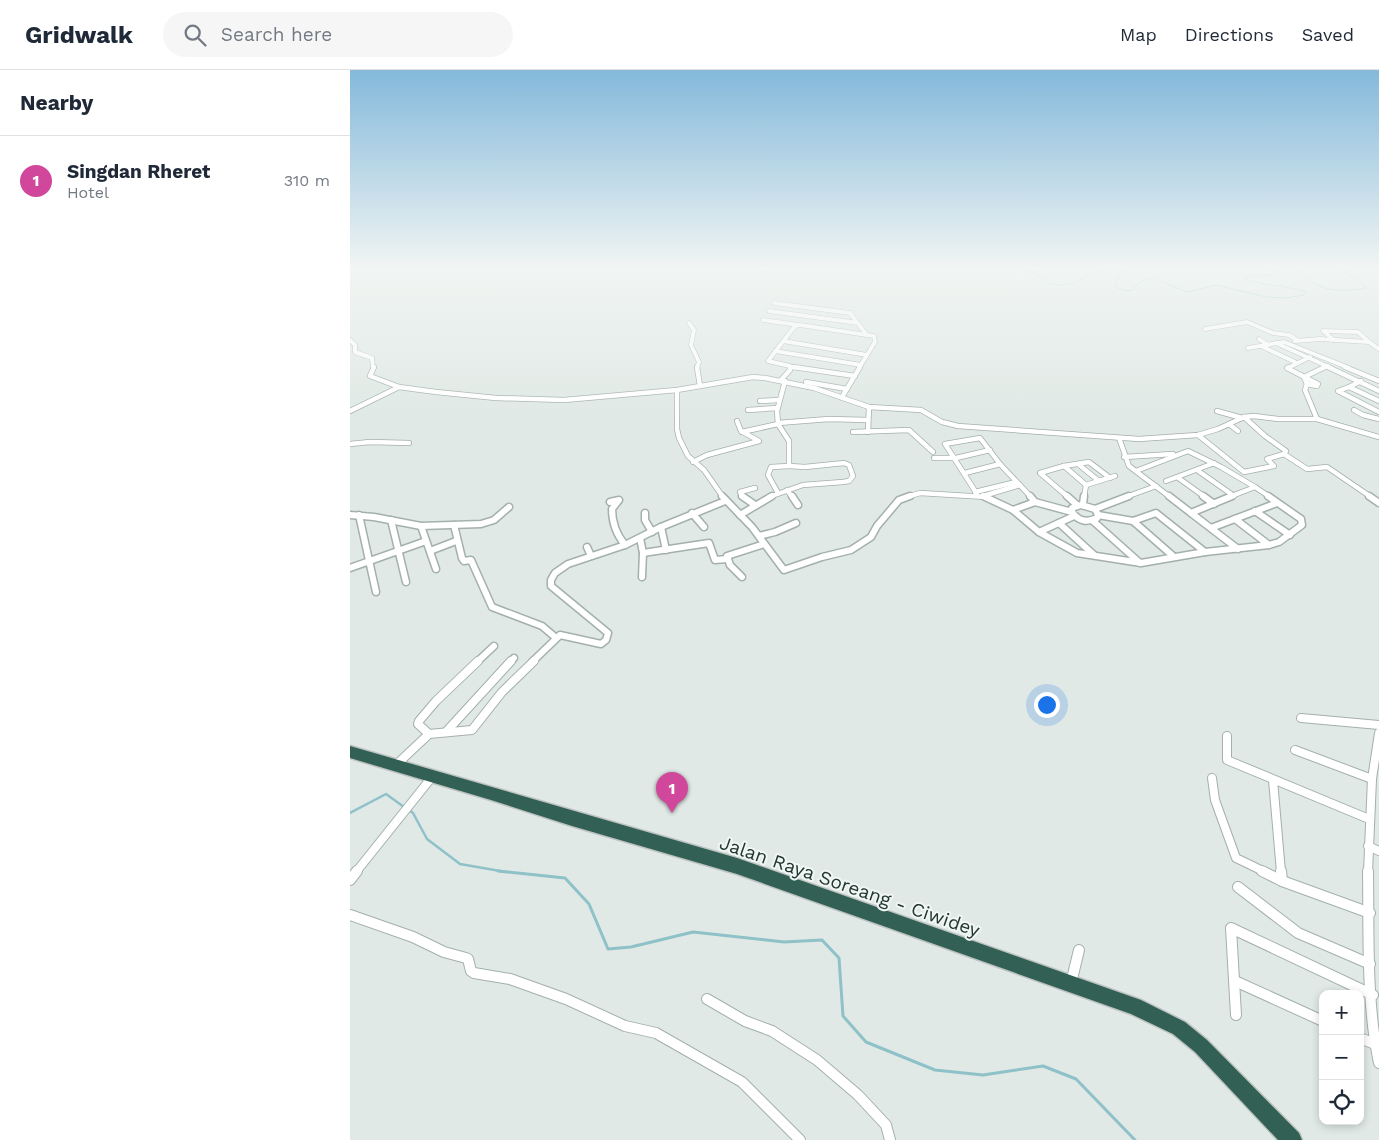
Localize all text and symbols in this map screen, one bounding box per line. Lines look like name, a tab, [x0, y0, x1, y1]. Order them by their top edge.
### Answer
search box	[163, 12, 513, 57]
text: Gridwalk	[25, 21, 133, 49]
icon: search	[181, 21, 209, 49]
text: Search here	[221, 23, 332, 46]
text: Map	[1120, 24, 1157, 45]
text: Directions	[1185, 24, 1274, 45]
text: Saved	[1302, 24, 1354, 45]
text: Nearby	[20, 90, 93, 115]
text: Singdan Rheret	[67, 160, 210, 183]
text: 1	[33, 171, 39, 190]
text: 310 m	[284, 171, 330, 190]
text: Hotel	[67, 183, 109, 202]
your location	[1034, 692, 1060, 718]
pin: 1	[656, 772, 688, 813]
street label: Jalan Raya Soreang - Ciwidey	[717, 831, 983, 942]
map controls	[1319, 990, 1364, 1125]
button: +	[1319, 990, 1364, 1035]
button: −	[1319, 1035, 1364, 1080]
button: locate	[1319, 1080, 1364, 1125]

